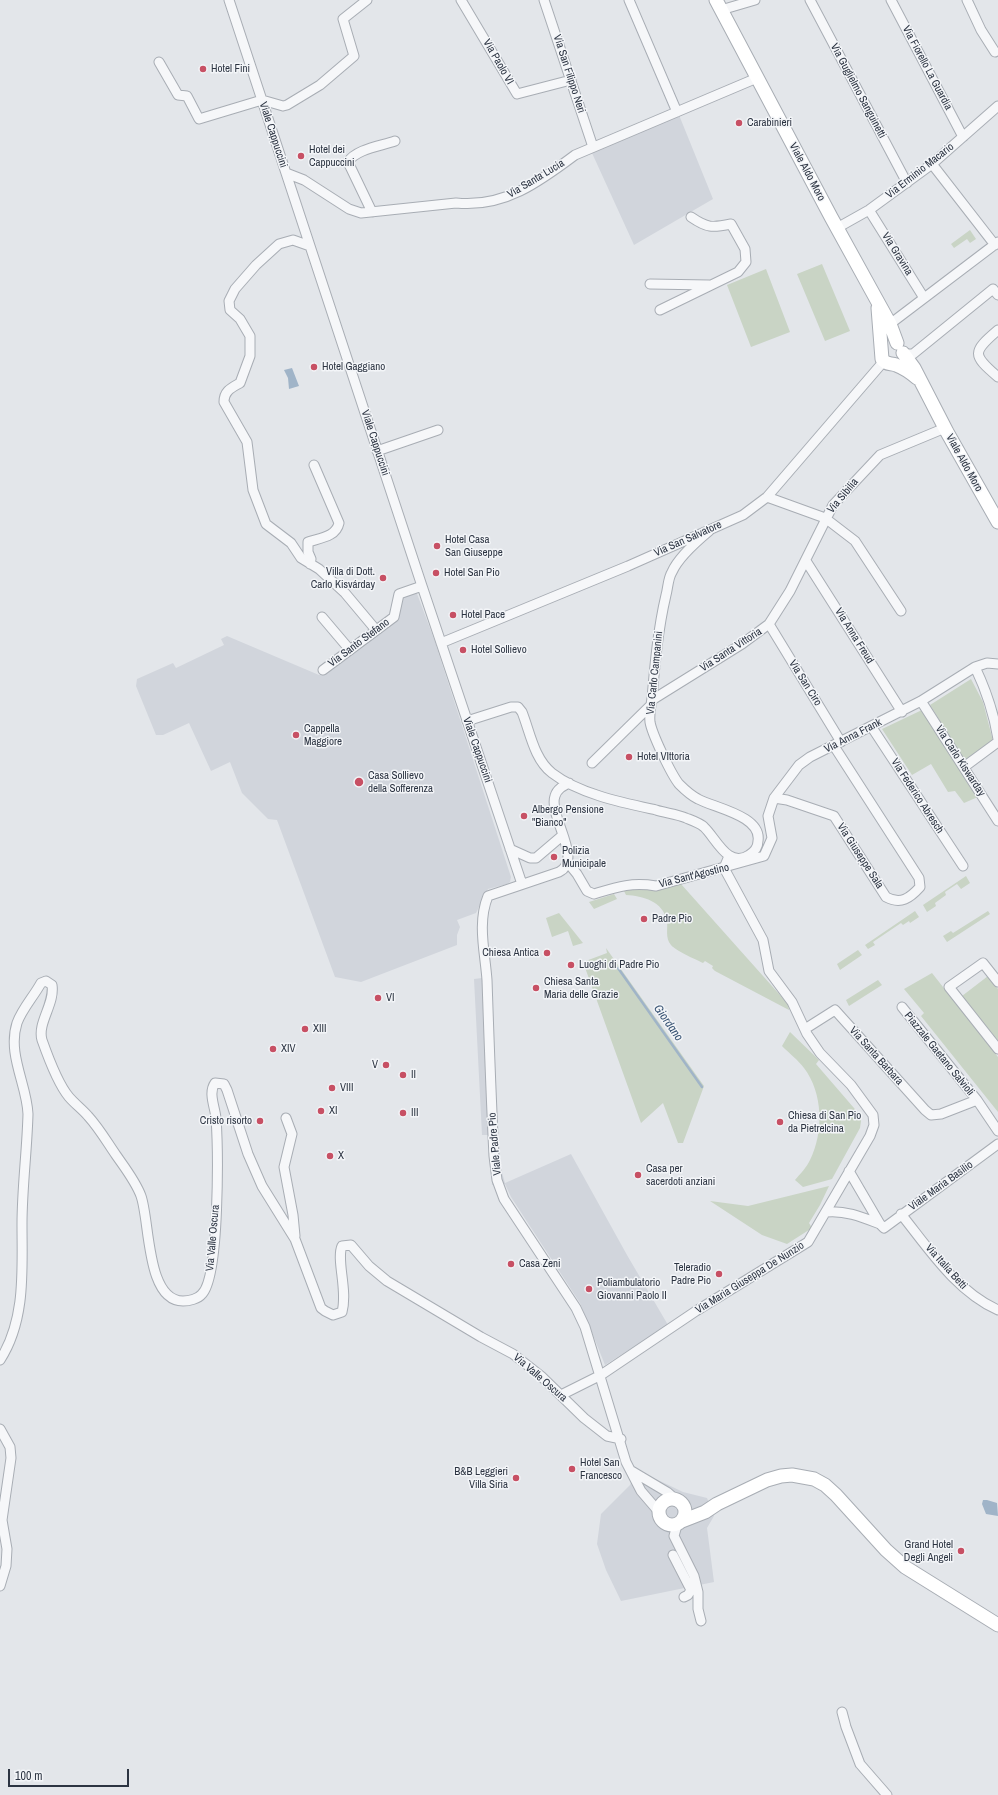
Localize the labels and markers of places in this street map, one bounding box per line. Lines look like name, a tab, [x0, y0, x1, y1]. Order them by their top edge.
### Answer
place label: Hotel Fini	[211, 62, 250, 76]
marker: Hotel Fini	[198, 64, 208, 74]
place label: Carabinieri	[747, 116, 792, 130]
marker: Carabinieri	[734, 118, 744, 128]
place label: Hotel dei Cappuccini	[309, 143, 355, 169]
marker: Hotel dei Cappuccini	[296, 151, 306, 161]
place label: Hotel Gaggiano	[322, 360, 385, 374]
marker: Hotel Gaggiano	[309, 362, 319, 372]
place label: Hotel Casa San Giuseppe	[445, 533, 503, 559]
marker: Hotel Casa San Giuseppe	[432, 541, 442, 551]
place label: Villa di Dott. Carlo Kisvárday	[311, 565, 375, 591]
place label: Hotel San Pio	[444, 566, 500, 580]
marker: Hotel San Pio	[431, 568, 441, 578]
marker: Villa di Dott. Carlo Kisvárday	[378, 573, 388, 583]
place label: Hotel Pace	[461, 608, 505, 622]
marker: Hotel Pace	[448, 610, 458, 620]
place label: Hotel Sollievo	[471, 643, 527, 657]
marker: Hotel Sollievo	[458, 645, 468, 655]
place label: Cappella Maggiore	[304, 722, 342, 748]
marker: Cappella Maggiore	[291, 730, 301, 740]
place label: Hotel VIttoria	[637, 750, 690, 764]
marker: Hotel VIttoria	[624, 752, 634, 762]
place label: Casa Sollievo della Sofferenza	[368, 769, 433, 795]
marker: Casa Sollievo della Sofferenza	[353, 776, 365, 788]
place label: Albergo Pensione "Bianco"	[532, 803, 604, 829]
marker: Albergo Pensione "Bianco"	[519, 811, 529, 821]
place label: Polizia Municipale	[562, 844, 606, 870]
marker: Polizia Municipale	[549, 852, 559, 862]
place label: Padre Pio	[652, 912, 692, 926]
marker: Padre Pio	[639, 914, 649, 924]
place label: Chiesa Antica	[482, 946, 539, 960]
marker: Chiesa Antica	[542, 948, 552, 958]
place label: Luoghi di Padre Pio	[579, 958, 659, 972]
marker: Luoghi di Padre Pio	[566, 960, 576, 970]
place label: Chiesa Santa Maria delle Grazie	[544, 975, 618, 1001]
marker: Chiesa Santa Maria delle Grazie	[531, 983, 541, 993]
place label: VI	[386, 991, 395, 1005]
marker: VI	[373, 993, 383, 1003]
place label: XIII	[313, 1022, 327, 1036]
marker: XIII	[300, 1024, 310, 1034]
place label: XIV	[281, 1042, 296, 1056]
marker: XIV	[268, 1044, 278, 1054]
place label: V	[372, 1058, 378, 1072]
marker: V	[381, 1060, 391, 1070]
place label: II	[411, 1068, 416, 1082]
marker: II	[398, 1070, 408, 1080]
place label: VIII	[340, 1081, 354, 1095]
marker: VIII	[327, 1083, 337, 1093]
place label: XI	[329, 1104, 338, 1118]
marker: XI	[316, 1106, 326, 1116]
place label: III	[411, 1106, 419, 1120]
marker: III	[398, 1108, 408, 1118]
place label: Chiesa di San Pio da Pietrelcina	[788, 1109, 861, 1135]
place label: Cristo risorto	[200, 1114, 252, 1128]
marker: Cristo risorto	[255, 1116, 265, 1126]
marker: Chiesa di San Pio da Pietrelcina	[775, 1117, 785, 1127]
place label: X	[338, 1149, 344, 1163]
marker: X	[325, 1151, 335, 1161]
place label: Casa per sacerdoti anziani	[646, 1162, 715, 1188]
marker: Casa per sacerdoti anziani	[633, 1170, 643, 1180]
place label: Casa Zeni	[519, 1257, 561, 1271]
marker: Casa Zeni	[506, 1259, 516, 1269]
place label: Teleradio Padre Pio	[671, 1261, 711, 1287]
marker: Teleradio Padre Pio	[714, 1269, 724, 1279]
place label: Poliambulatorio Giovanni Paolo II	[597, 1276, 667, 1302]
marker: Poliambulatorio Giovanni Paolo II	[584, 1284, 594, 1294]
place label: Hotel San Francesco	[580, 1456, 622, 1482]
marker: Hotel San Francesco	[567, 1464, 577, 1474]
place label: B&B Leggieri Villa Siria	[454, 1465, 508, 1491]
marker: B&B Leggieri Villa Siria	[511, 1473, 521, 1483]
place label: Grand Hotel Degli Angeli	[904, 1538, 953, 1564]
marker: Grand Hotel Degli Angeli	[956, 1546, 966, 1556]

